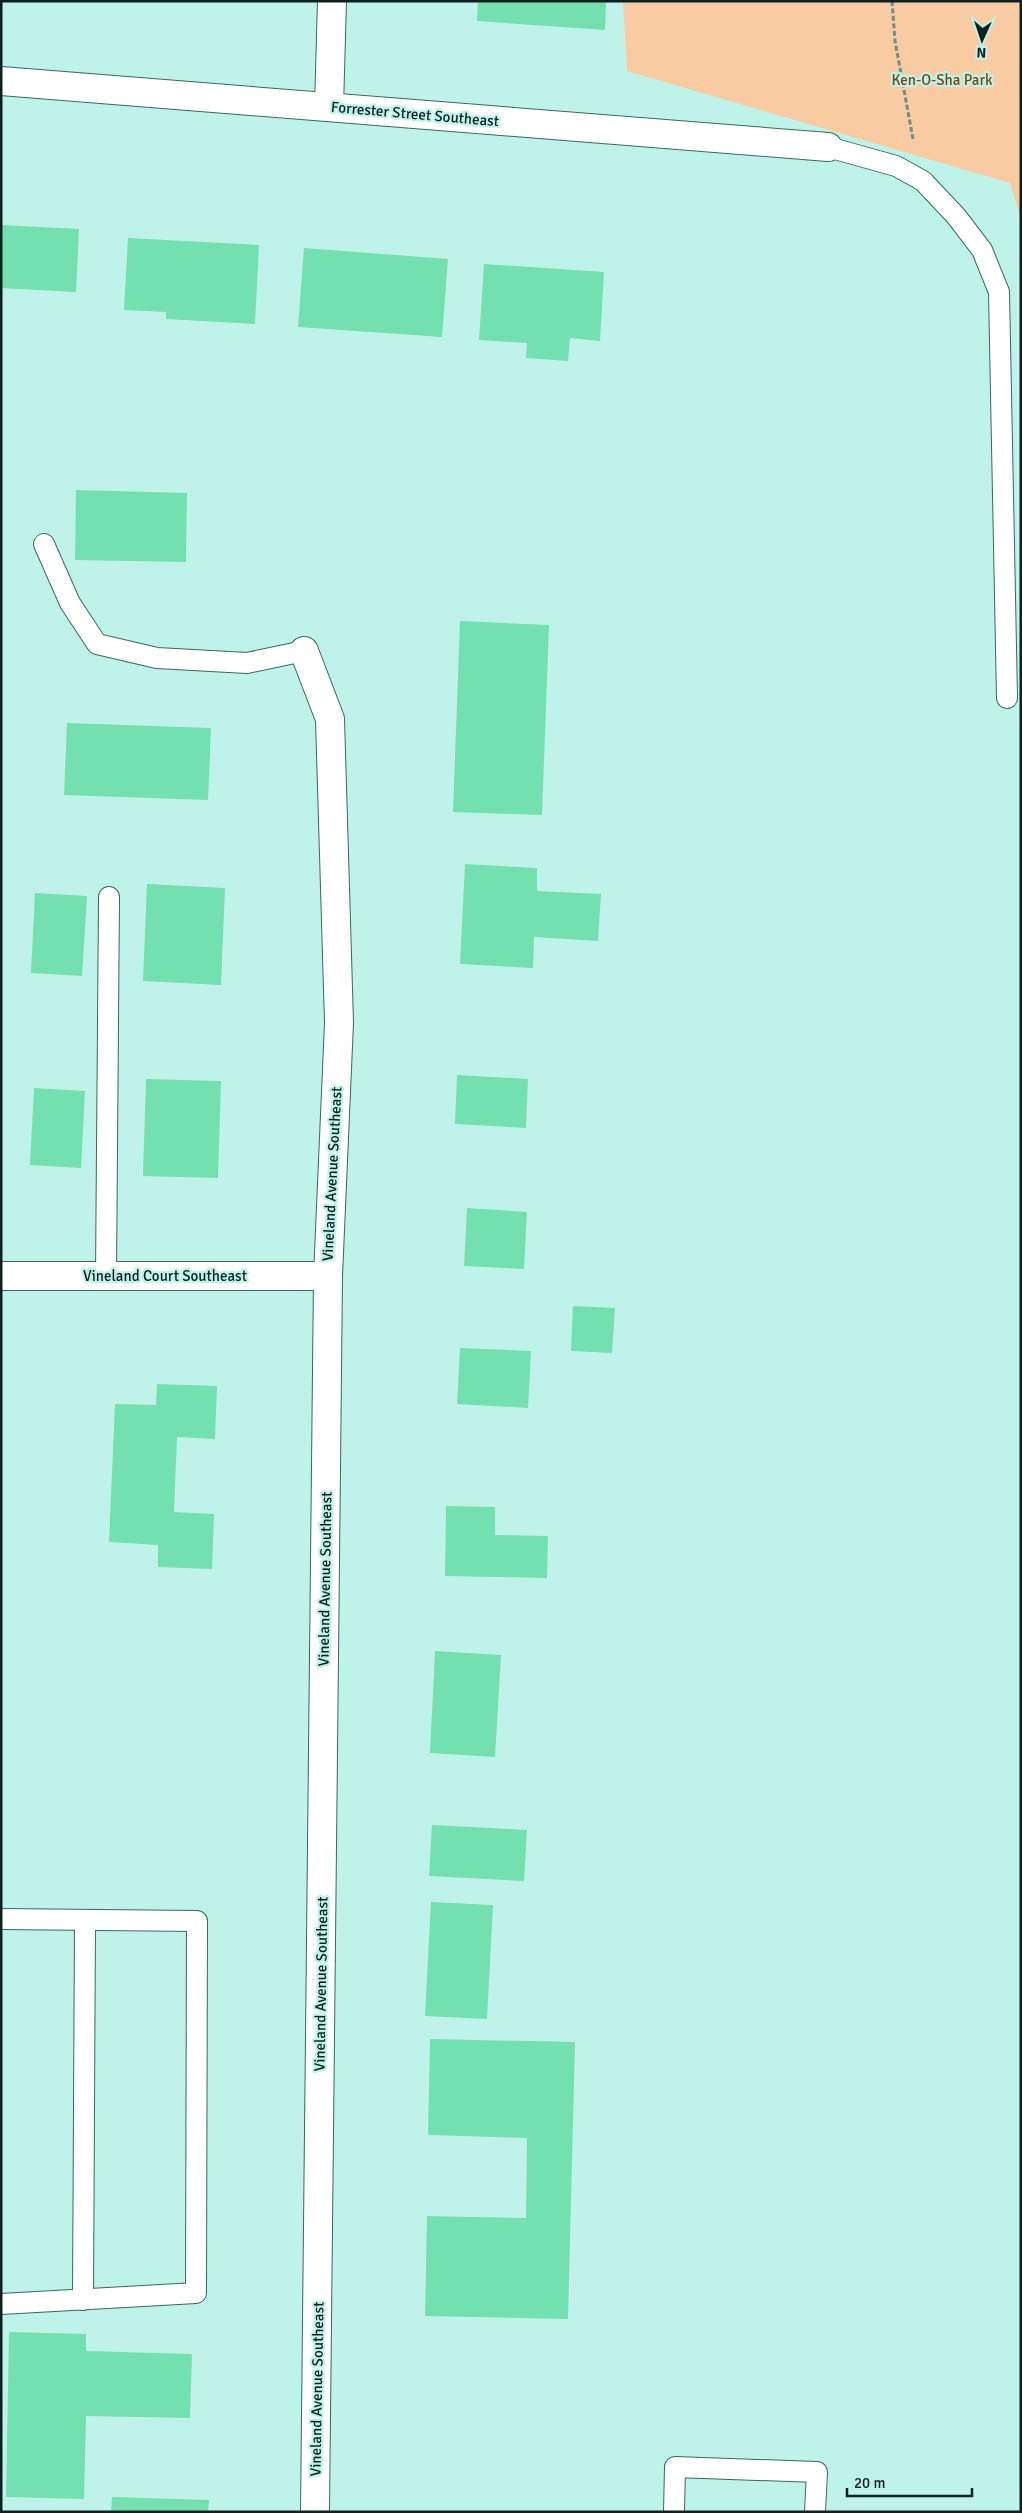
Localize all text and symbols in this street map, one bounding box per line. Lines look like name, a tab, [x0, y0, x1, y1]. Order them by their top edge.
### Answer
north arrow	[957, 15, 1007, 65]
text: N	[976, 44, 987, 61]
park label: Ken-O-Sha Park	[892, 71, 993, 89]
street label: Forrester Street Southeast	[330, 98, 500, 130]
street label: Vineland Avenue Southeast	[318, 1086, 346, 1262]
street label: Vineland Court Southeast	[83, 1267, 247, 1285]
street label: Vineland Avenue Southeast	[314, 1491, 336, 1667]
street label: Vineland Avenue Southeast	[310, 1896, 332, 2072]
street label: Vineland Avenue Southeast	[306, 2301, 328, 2477]
scale bar	[847, 2466, 972, 2498]
text: 20 m	[854, 2474, 885, 2492]

